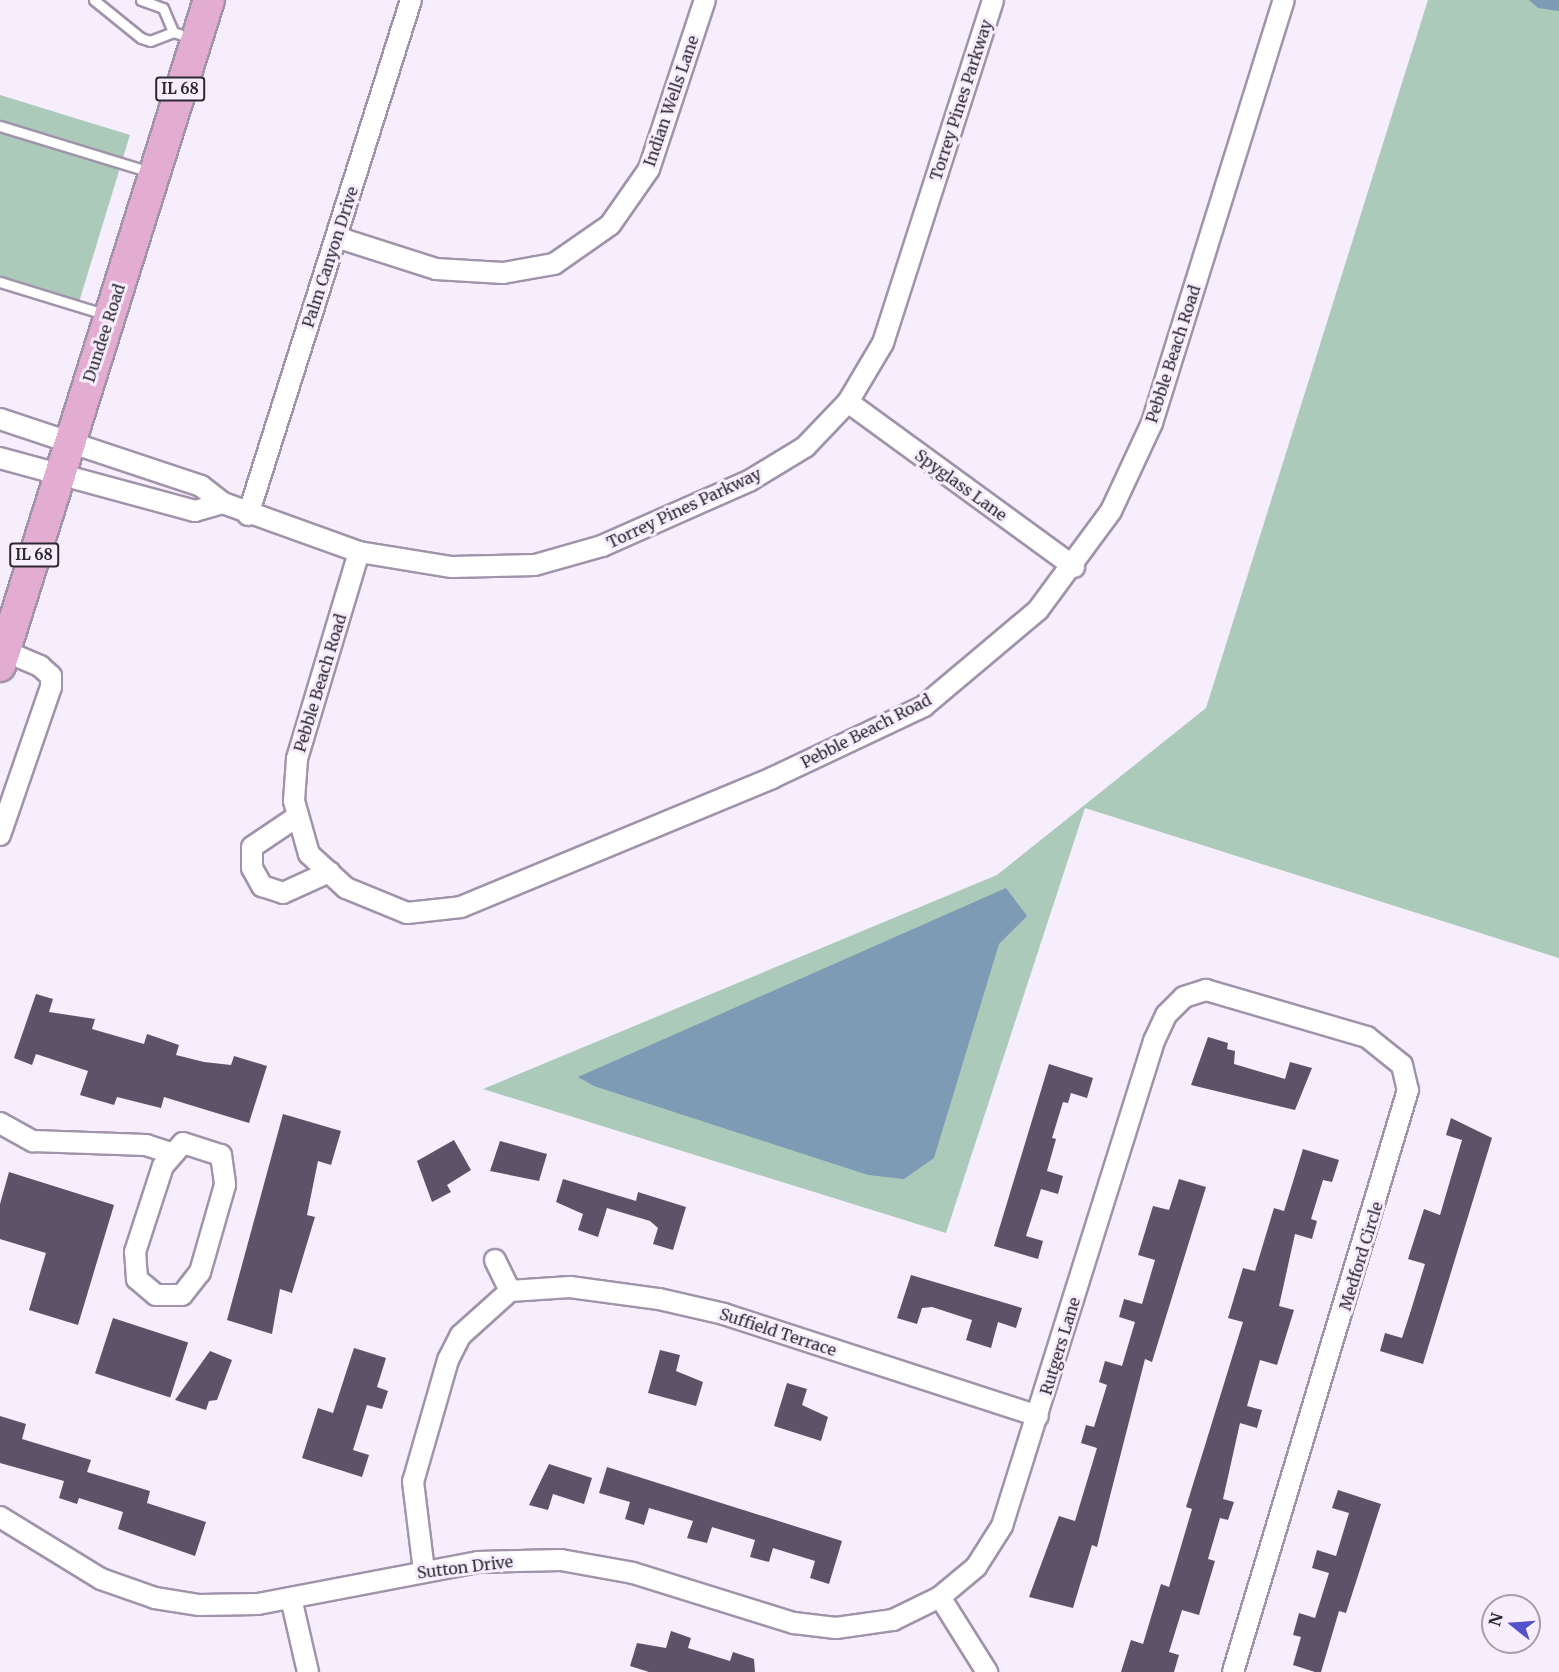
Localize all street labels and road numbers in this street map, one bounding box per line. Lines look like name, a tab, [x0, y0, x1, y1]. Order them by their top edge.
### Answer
street label: Torrey Pines Parkway	[926, 17, 996, 183]
street label: Indian Wells Lane	[640, 33, 702, 169]
road number: IL 68	[154, 77, 206, 101]
street label: Palm Canyon Drive	[298, 184, 362, 330]
street label: Dundee Road	[79, 281, 129, 385]
street label: Pebble Beach Road	[1142, 283, 1204, 425]
street label: Spyglass Lane	[911, 445, 1011, 525]
street label: Torrey Pines Parkway	[604, 464, 764, 552]
road number: IL 68	[9, 543, 60, 567]
street label: Pebble Beach Road	[290, 612, 350, 754]
street label: Pebble Beach Road	[798, 690, 934, 772]
street label: Medford Circle	[1335, 1199, 1387, 1313]
street label: Rutgers Lane	[1036, 1295, 1084, 1397]
street label: Suffield Terrace	[717, 1304, 839, 1360]
street label: Sutton Drive	[416, 1552, 514, 1582]

